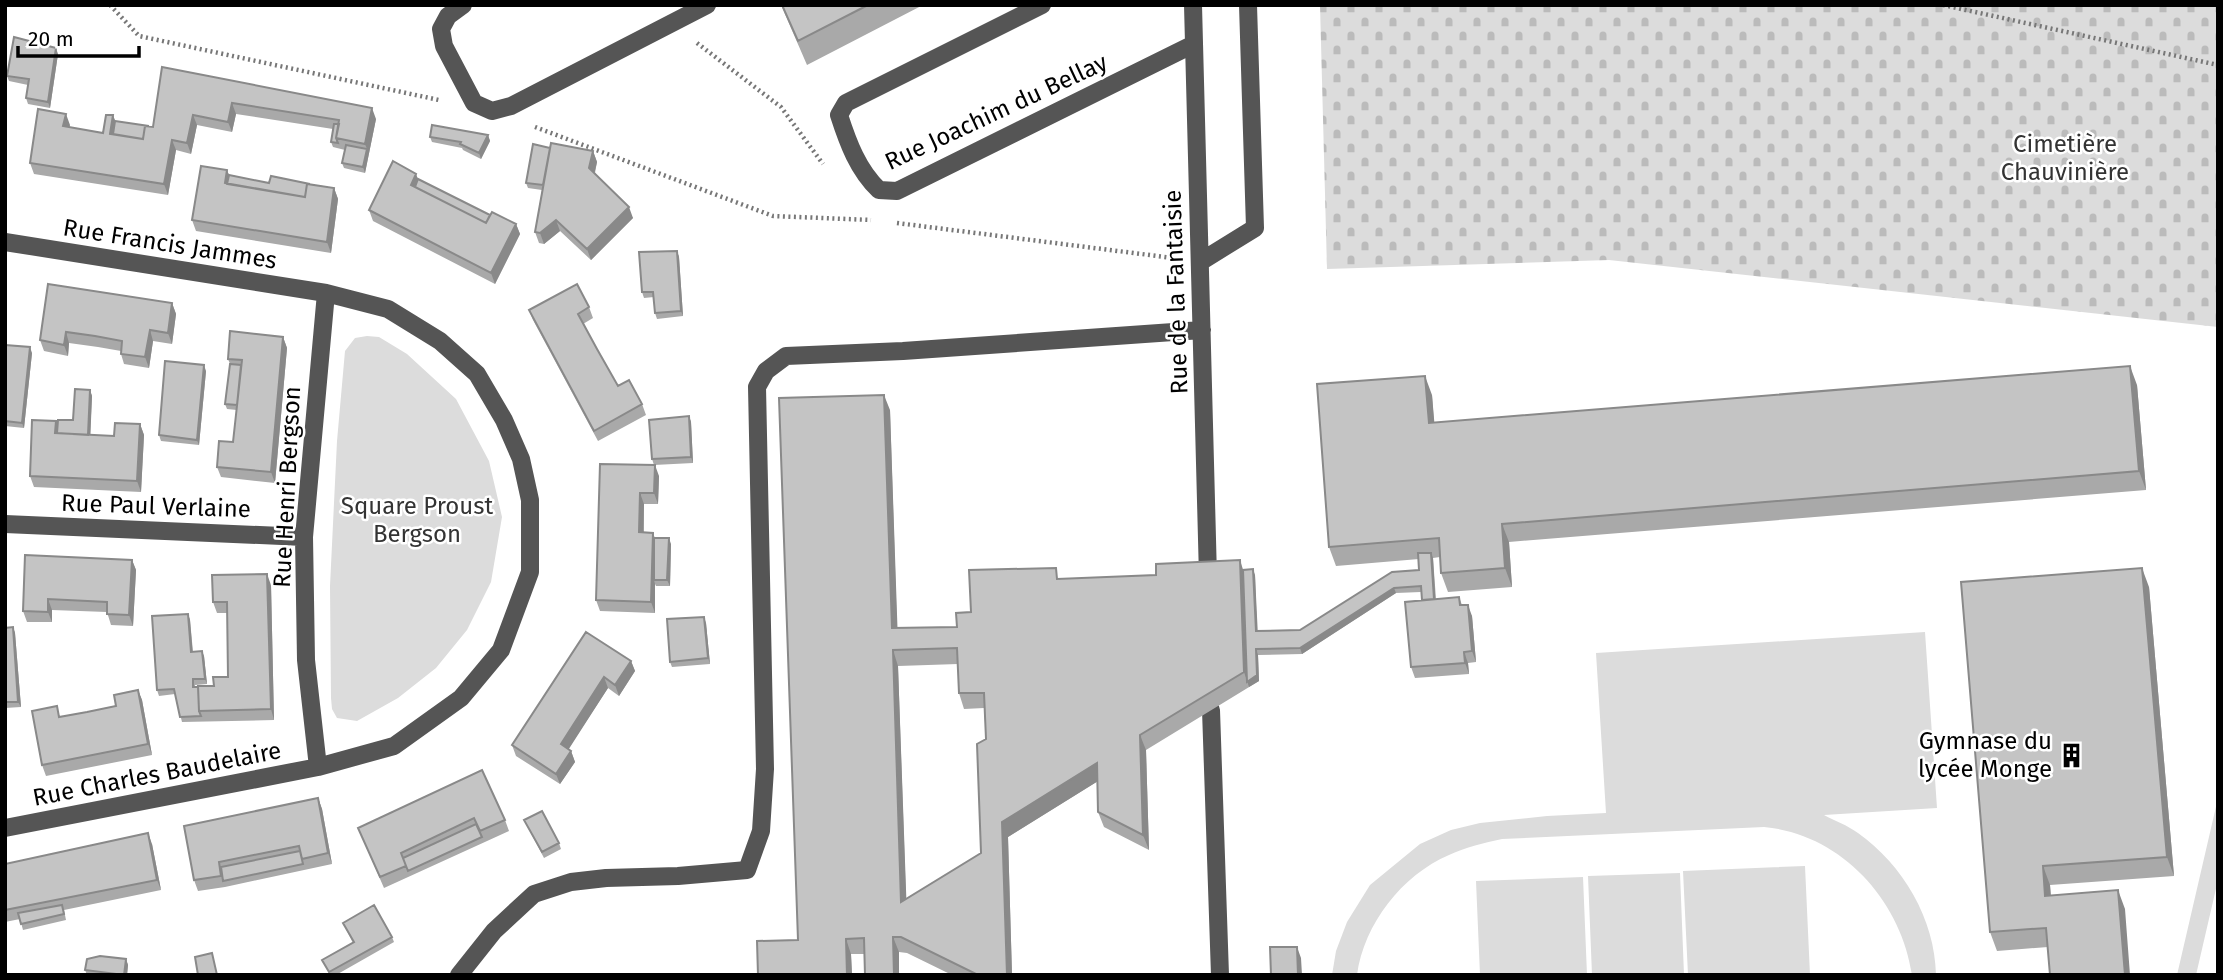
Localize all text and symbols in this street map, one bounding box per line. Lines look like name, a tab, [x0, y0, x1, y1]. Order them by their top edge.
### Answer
scale bar	[18, 14, 138, 58]
text: 20 m	[28, 26, 74, 52]
street label: Rue Joachim du Bellay	[880, 48, 1112, 176]
park label: Cimetière Chauvinière	[2001, 130, 2129, 186]
street label: Rue de la Fantaisie	[1158, 189, 1194, 395]
street label: Rue Francis Jammes	[61, 213, 279, 275]
street label: Rue Henri Bergson	[268, 385, 306, 589]
street label: Rue Paul Verlaine	[61, 489, 251, 523]
park label: Square Proust Bergson	[341, 492, 493, 548]
place label: Gymnase du lycée Monge	[1918, 727, 2052, 783]
street label: Rue Charles Baudelaire	[30, 736, 284, 812]
building icon: Gymnase du lycée Monge	[2058, 741, 2086, 769]

